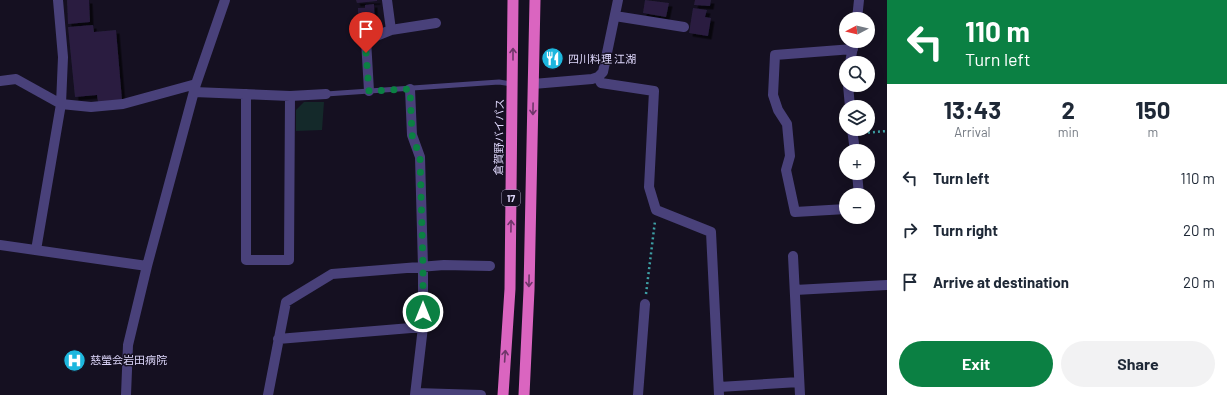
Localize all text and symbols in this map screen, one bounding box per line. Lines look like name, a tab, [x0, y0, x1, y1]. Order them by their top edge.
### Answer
pin	[349, 12, 383, 53]
north arrow	[839, 12, 875, 48]
map controls	[839, 12, 875, 224]
text: 110 m	[965, 14, 1030, 48]
icon: left	[899, 16, 951, 68]
icon: arrive	[355, 18, 377, 40]
restaurant icon: 四川料理 江湖	[539, 46, 565, 72]
one-way arrow	[509, 48, 517, 61]
text: Turn left	[965, 48, 1031, 70]
place label: 四川料理 江湖	[568, 52, 636, 65]
button: search	[839, 56, 875, 92]
text: 13:43	[944, 95, 1001, 124]
text: 2	[1062, 95, 1075, 124]
text: 150	[1135, 95, 1170, 124]
street label: 倉賀野バイパス	[491, 98, 506, 175]
button: layers	[839, 100, 875, 136]
one-way arrow	[529, 102, 536, 115]
text: Arrival	[954, 124, 991, 140]
text: min	[1058, 124, 1079, 140]
text: m	[1148, 124, 1158, 140]
button: +	[839, 144, 875, 180]
icon: left	[899, 167, 921, 189]
text: Turn left	[933, 169, 989, 187]
text: 110 m	[1181, 169, 1215, 187]
button: −	[839, 188, 875, 224]
road number: 17	[502, 190, 520, 206]
icon: right	[899, 219, 921, 241]
one-way arrow	[507, 220, 514, 233]
text: Turn right	[933, 221, 998, 239]
text: 20 m	[1183, 221, 1215, 239]
icon: arrive	[899, 271, 921, 293]
text: Arrive at destination	[933, 273, 1069, 291]
text: 20 m	[1183, 273, 1215, 291]
one-way arrow	[525, 274, 533, 287]
position arrow	[402, 291, 444, 333]
button: Exit	[899, 341, 1053, 387]
button: Share	[1061, 341, 1215, 387]
hospital icon: 慈瑩会岩田病院	[62, 347, 88, 373]
one-way arrow	[502, 350, 509, 363]
place label: 慈瑩会岩田病院	[90, 353, 167, 366]

